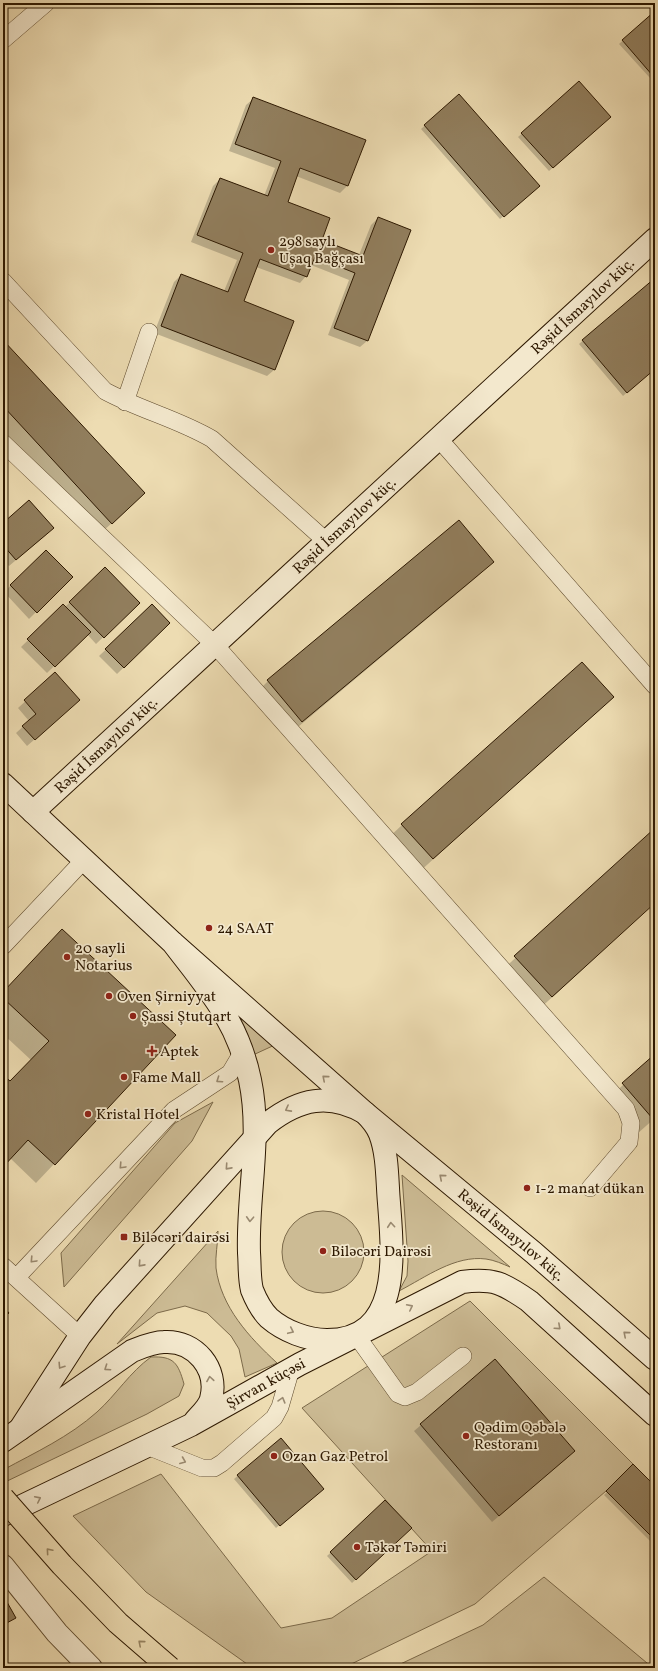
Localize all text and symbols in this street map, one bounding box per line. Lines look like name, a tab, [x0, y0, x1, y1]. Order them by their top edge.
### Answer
place label: 298 saylı Uşaq Bağçası	[279, 232, 364, 270]
marker: 298 saylı Uşaq Bağçası	[266, 245, 276, 255]
street label: Rəşid İsmayılov küç.	[527, 254, 640, 360]
street label: Rəşid İsmayılov küç.	[289, 473, 402, 580]
street label: Rəşid İsmayılov küç.	[50, 693, 163, 799]
place label: 24 SAAT	[217, 919, 274, 940]
marker: 24 SAAT	[204, 923, 214, 933]
place label: 20 sayli Notarius	[75, 939, 133, 977]
marker: 20 sayli Notarius	[62, 952, 72, 962]
place label: Oven Şirniyyat	[117, 987, 216, 1008]
marker: Oven Şirniyyat	[104, 991, 114, 1001]
place label: Şassi Ştutqart	[141, 1007, 231, 1028]
marker: Şassi Ştutqart	[128, 1011, 138, 1021]
place label: Aptek	[160, 1042, 199, 1063]
marker: Aptek	[147, 1046, 157, 1056]
place label: Fame Mall	[132, 1068, 201, 1089]
marker: Fame Mall	[119, 1072, 129, 1082]
one-way arrow	[323, 1075, 330, 1082]
one-way arrow	[216, 1076, 223, 1083]
place label: Kristal Hotel	[96, 1105, 180, 1126]
one-way arrow	[285, 1105, 292, 1112]
marker: Kristal Hotel	[83, 1109, 93, 1119]
one-way arrow	[120, 1161, 127, 1168]
one-way arrow	[226, 1162, 233, 1170]
one-way arrow	[439, 1174, 446, 1181]
place label: 1-2 manat dükan	[535, 1179, 644, 1200]
marker: 1-2 manat dükan	[522, 1183, 532, 1193]
street label: Rəşid İsmayılov küç.	[452, 1185, 568, 1287]
one-way arrow	[245, 1216, 254, 1222]
one-way arrow	[386, 1222, 395, 1228]
place label: Biləcəri dairəsi	[132, 1228, 230, 1249]
marker: Biləcəri dairəsi	[119, 1232, 129, 1242]
place label: Biləcəri Dairəsi	[331, 1242, 431, 1263]
marker: Biləcəri Dairəsi	[318, 1246, 328, 1256]
one-way arrow	[30, 1255, 38, 1263]
one-way arrow	[139, 1259, 146, 1266]
one-way arrow	[406, 1304, 414, 1312]
one-way arrow	[553, 1323, 560, 1330]
one-way arrow	[287, 1326, 295, 1334]
one-way arrow	[623, 1331, 630, 1338]
street label: Şirvan küçəsi	[223, 1354, 310, 1415]
one-way arrow	[59, 1361, 66, 1368]
one-way arrow	[104, 1363, 111, 1370]
one-way arrow	[207, 1376, 215, 1382]
one-way arrow	[277, 1397, 286, 1404]
place label: Qədim Qəbələ Restoranı	[474, 1418, 566, 1456]
marker: Qədim Qəbələ Restoranı	[461, 1431, 471, 1441]
place label: Ozan Gaz Petrol	[282, 1447, 388, 1468]
marker: Ozan Gaz Petrol	[269, 1451, 279, 1461]
one-way arrow	[179, 1456, 186, 1464]
one-way arrow	[34, 1496, 42, 1504]
place label: Təkər Təmiri	[365, 1538, 447, 1559]
marker: Təkər Təmiri	[352, 1542, 362, 1552]
one-way arrow	[46, 1548, 54, 1556]
one-way arrow	[138, 1640, 146, 1647]

